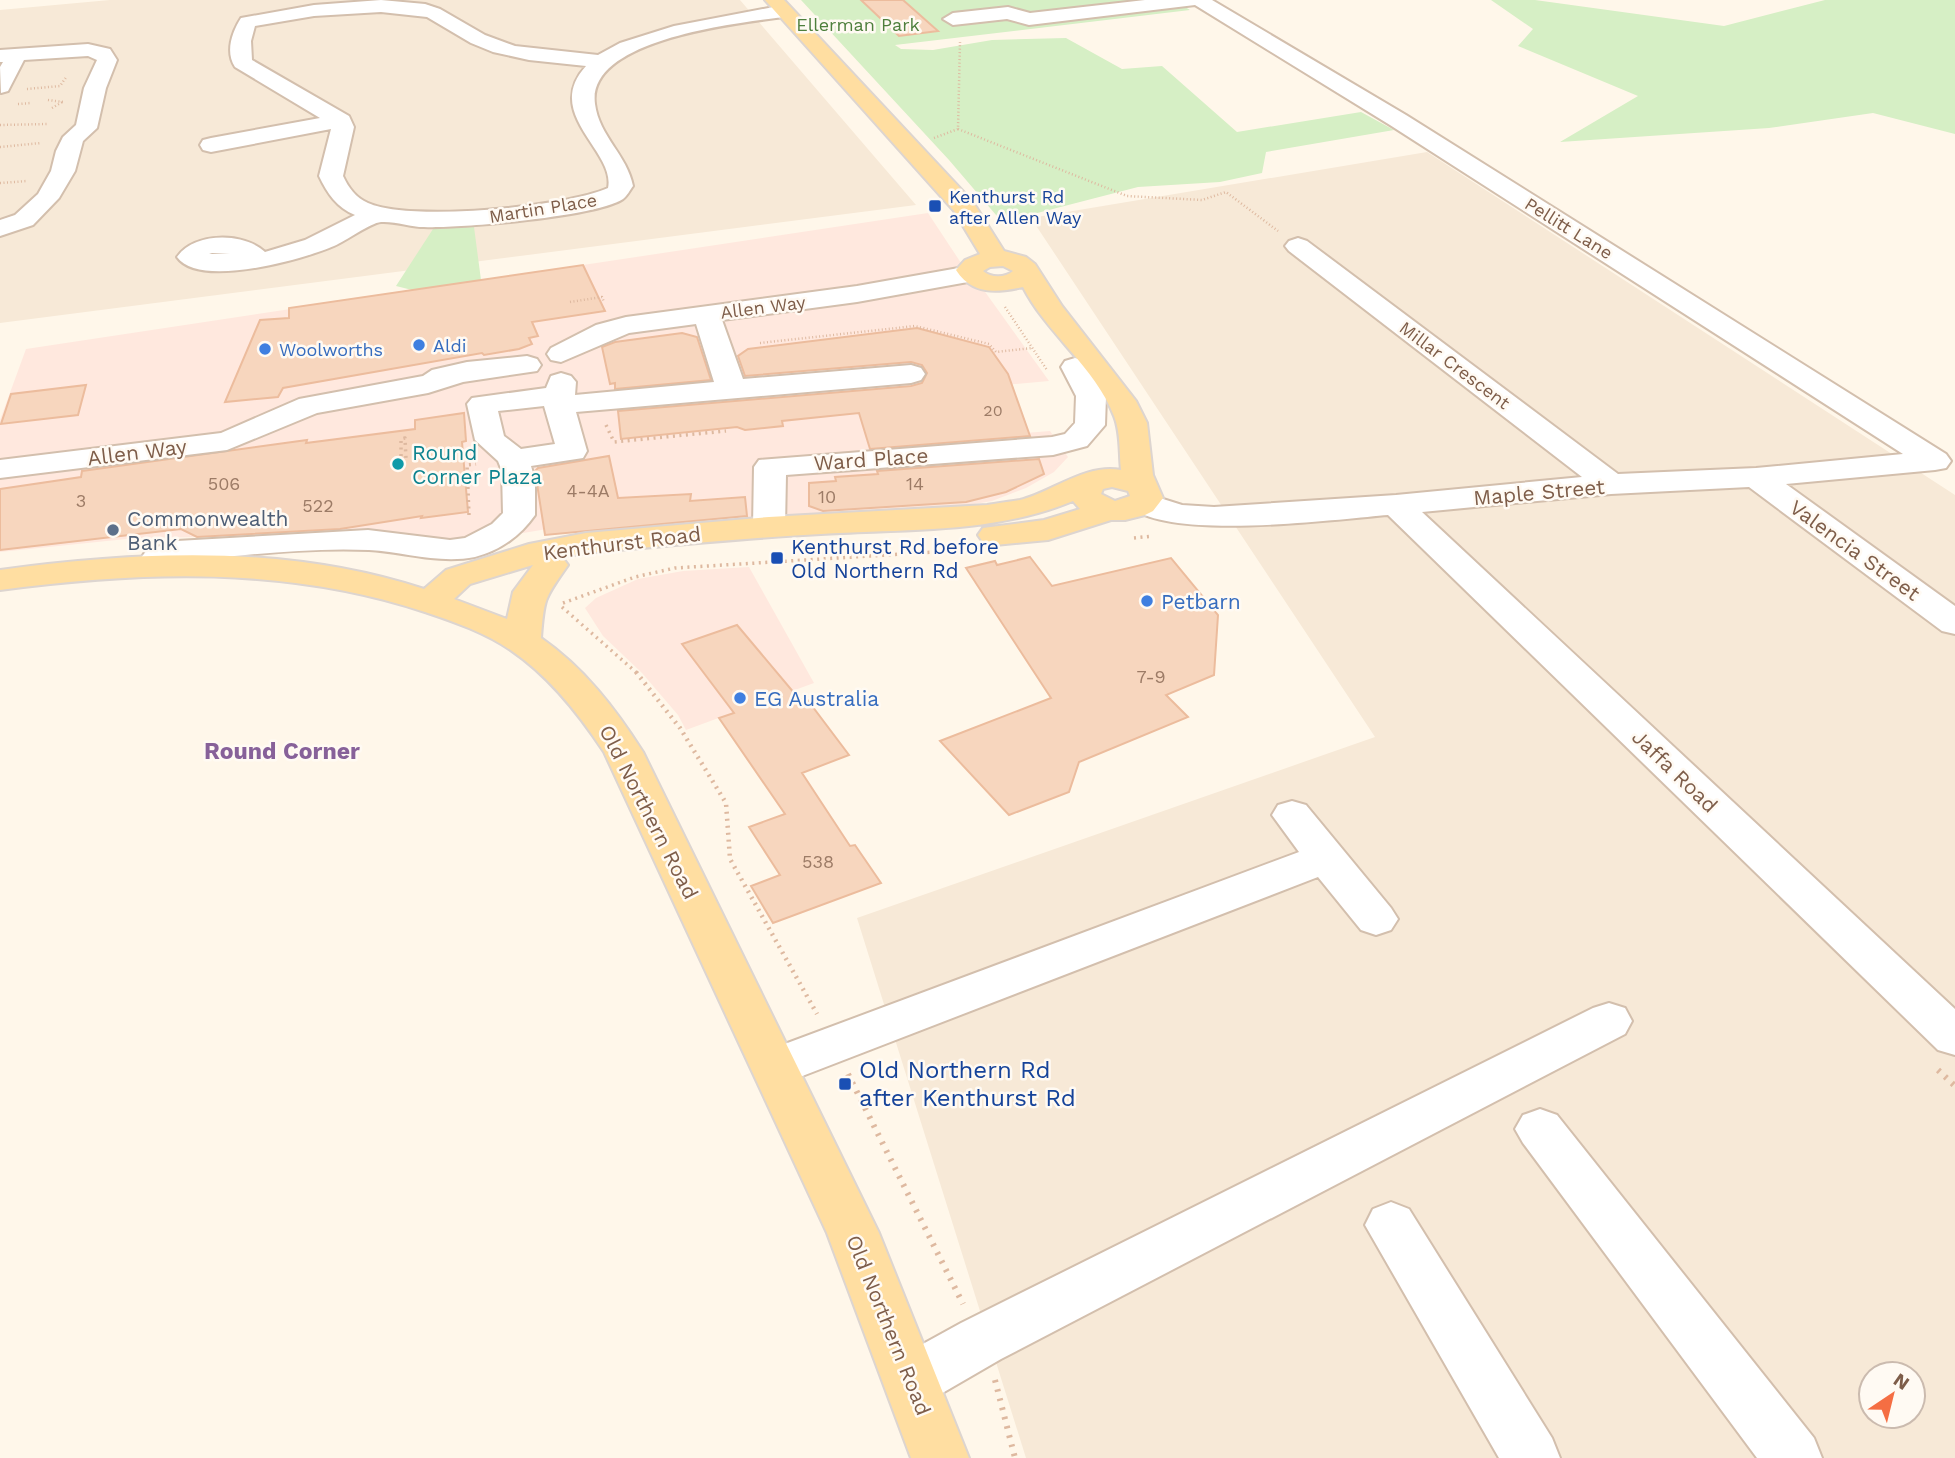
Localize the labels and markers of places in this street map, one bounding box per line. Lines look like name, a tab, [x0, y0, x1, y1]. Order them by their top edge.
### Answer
place label: Kenthurst Rd after Allen Way	[949, 186, 1082, 228]
marker: Kenthurst Rd after Allen Way	[927, 198, 943, 214]
place label: Aldi	[433, 335, 466, 356]
marker: Aldi	[411, 337, 427, 353]
place label: Woolworths	[279, 339, 383, 360]
marker: Woolworths	[257, 341, 273, 357]
place label: Round Corner Plaza	[412, 440, 542, 489]
marker: Round Corner Plaza	[390, 456, 406, 472]
place label: Commonwealth Bank	[127, 506, 289, 555]
marker: Commonwealth Bank	[105, 522, 121, 538]
place label: Kenthurst Rd before Old Northern Rd	[791, 534, 999, 583]
marker: Kenthurst Rd before Old Northern Rd	[769, 550, 785, 566]
place label: Petbarn	[1161, 589, 1241, 614]
marker: Petbarn	[1139, 593, 1155, 609]
place label: EG Australia	[754, 686, 879, 711]
marker: EG Australia	[732, 690, 748, 706]
place label: Old Northern Rd after Kenthurst Rd	[859, 1056, 1076, 1112]
marker: Old Northern Rd after Kenthurst Rd	[837, 1076, 853, 1092]

